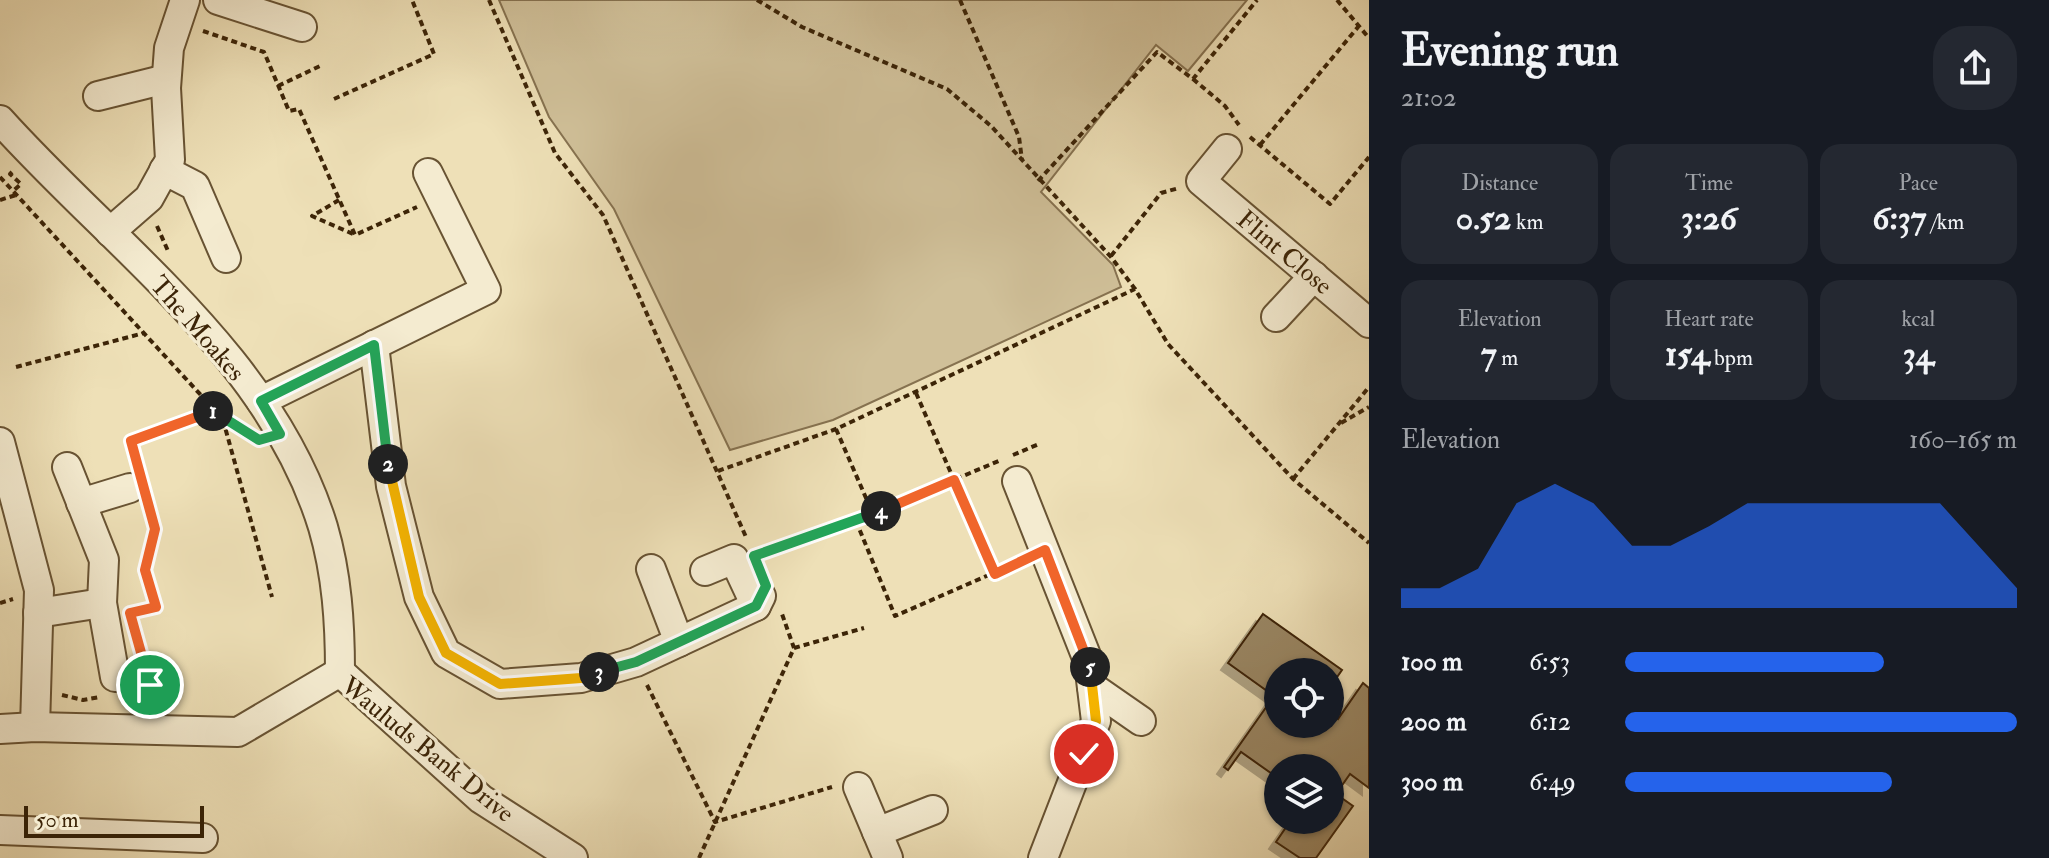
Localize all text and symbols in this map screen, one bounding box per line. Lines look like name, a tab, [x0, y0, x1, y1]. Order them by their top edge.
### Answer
text: Evening run	[1401, 24, 1619, 79]
button: share	[1933, 26, 2017, 110]
text: 21:02	[1401, 82, 1456, 114]
text: Distance	[1461, 169, 1538, 197]
text: Time	[1685, 169, 1733, 197]
text: Pace	[1899, 169, 1938, 197]
text: 0.52	[1456, 197, 1511, 240]
text: 3:26	[1681, 197, 1737, 240]
text: 6:37	[1872, 197, 1926, 240]
street label: Flint Close	[1230, 204, 1339, 302]
text: km	[1511, 208, 1544, 236]
text: /km	[1926, 208, 1964, 236]
street label: The Moakes	[143, 269, 252, 388]
text: Elevation	[1458, 305, 1542, 333]
text: Heart rate	[1664, 305, 1754, 333]
text: kcal	[1901, 305, 1935, 333]
text: 7	[1481, 333, 1497, 376]
text: 154	[1665, 333, 1709, 376]
text: 34	[1903, 333, 1934, 376]
text: m	[1497, 344, 1518, 372]
text: bpm	[1709, 344, 1753, 372]
pin: 1	[193, 391, 233, 431]
text: 1	[209, 397, 217, 425]
text: Elevation	[1401, 424, 1500, 456]
text: 160–165 m	[1909, 424, 2017, 456]
pin: 2	[368, 444, 408, 484]
text: 2	[382, 450, 394, 478]
pin: 4	[861, 491, 901, 531]
text: 4	[875, 497, 887, 525]
text: 100 m	[1401, 646, 1462, 678]
text: 6:53	[1529, 646, 1570, 678]
pin: 5	[1070, 647, 1110, 687]
pin	[116, 651, 184, 719]
pin: 3	[579, 652, 619, 692]
text: 5	[1085, 653, 1095, 681]
text: 3	[595, 658, 603, 686]
map controls	[1264, 658, 1344, 834]
button: locate	[1264, 658, 1344, 738]
icon: arrive	[128, 663, 172, 707]
street label: Wauluds Bank Drive	[333, 669, 521, 830]
text: 200 m	[1401, 706, 1466, 738]
text: 6:12	[1529, 706, 1571, 738]
pin	[1050, 720, 1118, 788]
icon: check	[1062, 732, 1106, 776]
button: layers	[1264, 754, 1344, 834]
text: 300 m	[1401, 766, 1463, 798]
text: 6:49	[1529, 766, 1576, 798]
scale bar	[24, 802, 204, 838]
text: 50 m	[36, 806, 78, 834]

